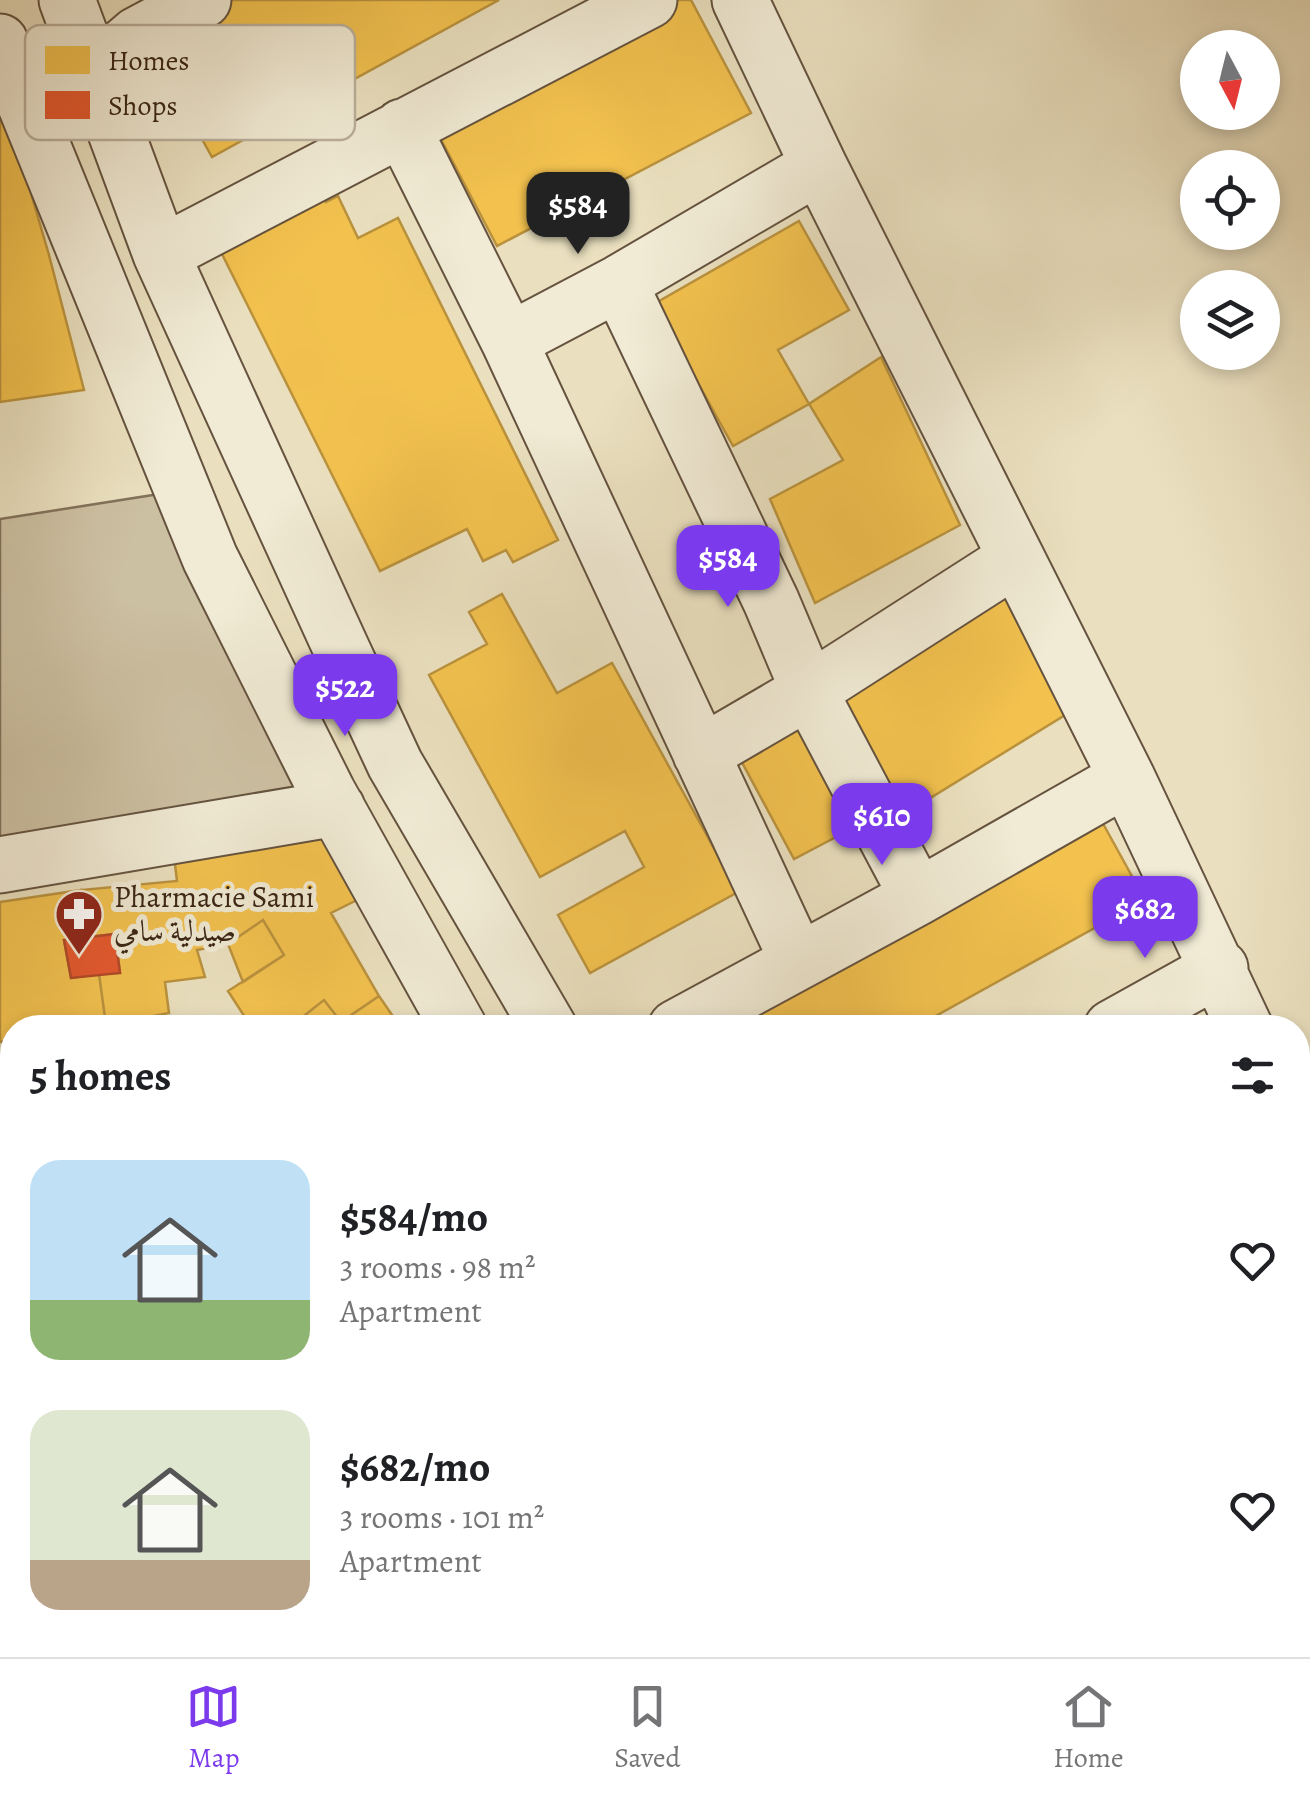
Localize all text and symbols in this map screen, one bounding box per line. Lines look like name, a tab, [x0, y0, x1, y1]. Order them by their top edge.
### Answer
legend	[25, 25, 355, 140]
north arrow	[1180, 30, 1280, 130]
map controls	[1180, 30, 1280, 370]
text: Homes	[108, 42, 190, 80]
text: Shops	[108, 87, 178, 125]
button: locate	[1180, 150, 1280, 250]
pin: $584	[519, 172, 637, 257]
text: $584	[549, 182, 607, 226]
button: layers	[1180, 270, 1280, 370]
pin: $584	[669, 525, 787, 610]
text: $584	[699, 535, 757, 579]
pin: $522	[286, 654, 404, 739]
text: $522	[315, 664, 375, 708]
pin: $610	[823, 783, 941, 868]
text: $610	[853, 793, 911, 837]
pin: $682	[1086, 876, 1204, 961]
place label: Pharmacie Sami صيدلية سامي	[114, 877, 314, 955]
text: $682	[1115, 886, 1175, 930]
pharmacy icon: Pharmacie Sami صيدلية سامي	[53, 888, 105, 956]
text: 5 homes	[30, 1047, 171, 1104]
icon: filters	[1225, 1048, 1280, 1103]
text: $584/mo	[340, 1188, 488, 1245]
icon: home	[110, 1200, 230, 1320]
icon: heart	[1225, 1233, 1280, 1288]
text: 3 rooms · 98 m²	[340, 1245, 536, 1289]
text: Apartment	[340, 1289, 482, 1333]
text: $682/mo	[340, 1438, 490, 1495]
icon: home	[110, 1450, 230, 1570]
icon: heart	[1225, 1483, 1280, 1538]
text: 3 rooms · 101 m²	[340, 1495, 544, 1539]
text: Apartment	[340, 1539, 482, 1583]
tab: Map	[186, 1679, 241, 1777]
tab: Saved	[614, 1679, 681, 1777]
tab: Home	[1053, 1679, 1124, 1777]

